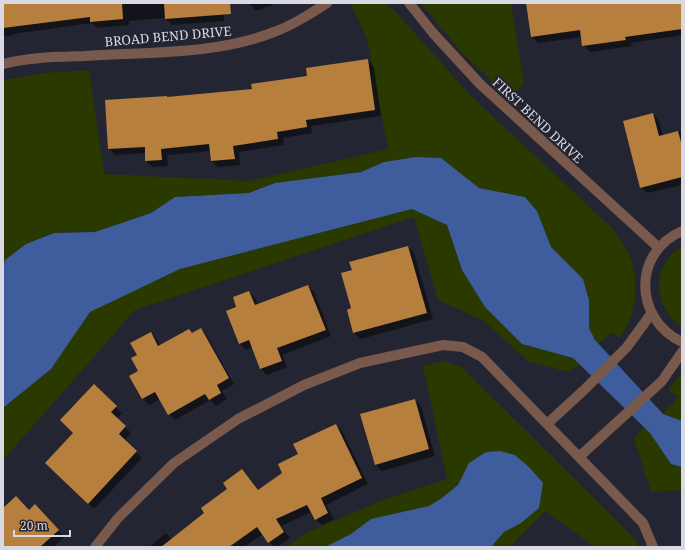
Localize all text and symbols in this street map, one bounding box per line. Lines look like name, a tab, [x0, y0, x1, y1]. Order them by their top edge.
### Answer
street label: BROAD BEND DRIVE	[104, 21, 232, 51]
street label: FIRST BEND DRIVE	[489, 73, 587, 167]
scale bar	[14, 512, 70, 538]
text: 20 m	[20, 517, 48, 534]

